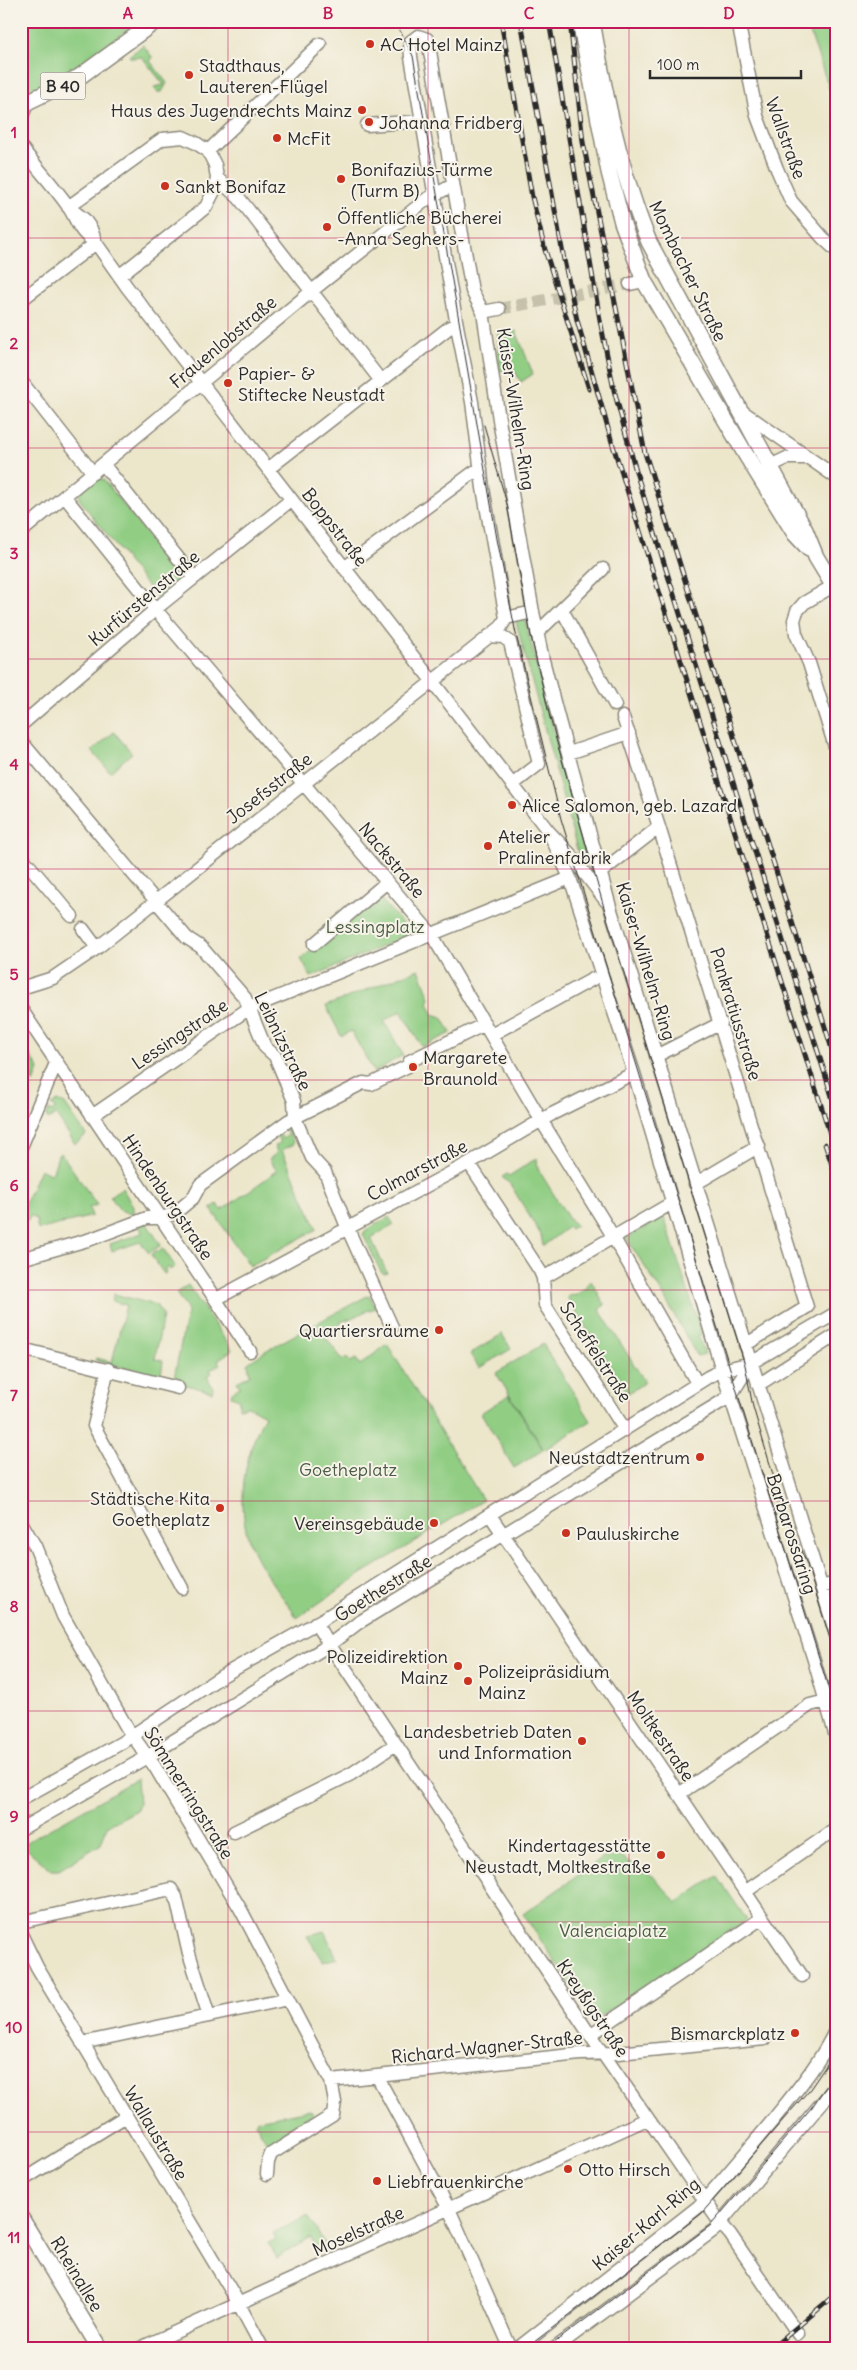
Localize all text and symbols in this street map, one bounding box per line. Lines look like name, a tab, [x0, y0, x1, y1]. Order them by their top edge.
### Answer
text: A	[123, 3, 133, 23]
text: B	[323, 3, 334, 23]
text: C	[524, 3, 535, 23]
text: D	[723, 3, 735, 23]
place label: AC Hotel Mainz	[380, 33, 503, 56]
marker: AC Hotel Mainz	[364, 38, 376, 50]
scale bar	[650, 48, 801, 80]
place label: Stadthaus, Lauteren-Flügel	[199, 54, 328, 98]
text: 100 m	[657, 55, 699, 74]
marker: Stadthaus, Lauteren-Flügel	[183, 69, 195, 81]
road number: B 40	[40, 72, 86, 100]
street label: Wallstraße	[761, 94, 811, 182]
place label: Haus des Jugendrechts Mainz	[111, 99, 352, 122]
marker: Haus des Jugendrechts Mainz	[356, 104, 368, 116]
place label: Johanna Fridberg	[379, 111, 523, 134]
marker: Johanna Fridberg	[363, 116, 375, 128]
text: 1	[11, 122, 17, 142]
place label: McFit	[287, 127, 331, 150]
marker: McFit	[271, 132, 283, 144]
place label: Bonifazius-Türme (Turm B)	[351, 158, 493, 202]
marker: Bonifazius-Türme (Turm B)	[335, 173, 347, 185]
place label: Sankt Bonifaz	[175, 175, 287, 198]
marker: Sankt Bonifaz	[159, 180, 171, 192]
street label: Mombacher Straße	[644, 197, 732, 345]
place label: Öffentliche Bücherei -Anna Seghers-	[337, 206, 502, 250]
marker: Öffentliche Bücherei -Anna Seghers-	[321, 221, 333, 233]
street label: Frauenlobstraße	[165, 291, 281, 393]
street label: Kaiser-Wilhelm-Ring	[492, 326, 540, 492]
text: 2	[10, 333, 19, 353]
place label: Papier- & Stiftecke Neustadt	[238, 362, 385, 406]
marker: Papier- & Stiftecke Neustadt	[222, 377, 234, 389]
street label: Boppstraße	[297, 483, 373, 571]
text: 3	[9, 543, 19, 563]
street label: Kurfürstenstraße	[84, 545, 204, 651]
street label: Josefsstraße	[222, 747, 316, 829]
text: 4	[9, 754, 19, 774]
place label: Alice Salomon, geb. Lazard	[522, 794, 738, 817]
marker: Alice Salomon, geb. Lazard	[506, 799, 518, 811]
street label: Nackstraße	[354, 817, 430, 903]
place label: Atelier Pralinenfabrik	[498, 825, 611, 869]
marker: Atelier Pralinenfabrik	[482, 840, 494, 852]
street label: Kaiser-Wilhelm-Ring	[611, 879, 681, 1043]
park label: Lessingplatz	[325, 915, 425, 938]
street label: Pankratiusstraße	[705, 945, 767, 1083]
text: 5	[9, 964, 19, 984]
street label: Leibnizstraße	[249, 988, 317, 1094]
street label: Lessingstraße	[128, 993, 232, 1075]
place label: Margarete Braunold	[423, 1046, 507, 1090]
marker: Margarete Braunold	[407, 1061, 419, 1073]
street label: Hindenburgstraße	[117, 1130, 219, 1264]
street label: Colmarstraße	[363, 1134, 471, 1206]
text: 6	[9, 1175, 19, 1195]
street label: Scheffelstraße	[555, 1297, 637, 1407]
place label: Quartiersräume	[299, 1319, 429, 1342]
marker: Quartiersräume	[433, 1324, 445, 1336]
text: 7	[10, 1385, 18, 1405]
place label: Neustadtzentrum	[548, 1446, 690, 1469]
marker: Neustadtzentrum	[694, 1451, 706, 1463]
park label: Goetheplatz	[299, 1458, 397, 1481]
street label: Barbarossaring	[762, 1471, 822, 1597]
place label: Städtische Kita Goetheplatz	[90, 1487, 210, 1531]
marker: Städtische Kita Goetheplatz	[214, 1502, 226, 1514]
place label: Vereinsgebäude	[294, 1512, 424, 1535]
marker: Vereinsgebäude	[428, 1517, 440, 1529]
place label: Pauluskirche	[576, 1522, 679, 1545]
marker: Pauluskirche	[560, 1527, 572, 1539]
street label: Goethestraße	[330, 1549, 436, 1627]
text: 8	[9, 1596, 19, 1616]
place label: Polizeidirektion Mainz	[326, 1645, 448, 1689]
marker: Polizeidirektion Mainz	[452, 1660, 464, 1672]
place label: Polizeipräsidium Mainz	[478, 1660, 610, 1704]
marker: Polizeipräsidium Mainz	[462, 1675, 474, 1687]
street label: Moltkestraße	[622, 1686, 700, 1786]
place label: Landesbetrieb Daten und Information	[403, 1720, 572, 1764]
street label: Sömmerringstraße	[139, 1723, 239, 1863]
marker: Landesbetrieb Daten und Information	[576, 1735, 588, 1747]
text: 9	[9, 1806, 19, 1826]
place label: Kindertagesstätte Neustadt, Moltkestraße	[465, 1834, 651, 1878]
marker: Kindertagesstätte Neustadt, Moltkestraße	[655, 1849, 667, 1861]
park label: Valenciaplatz	[559, 1919, 667, 1942]
street label: Kreyßigstraße	[552, 1955, 634, 2061]
text: 10	[6, 2017, 22, 2037]
place label: Bismarckplatz	[670, 2022, 785, 2045]
street label: Richard-Wagner-Straße	[390, 2026, 584, 2068]
marker: Bismarckplatz	[789, 2027, 801, 2039]
street label: Wallaustraße	[119, 2082, 193, 2184]
place label: Otto Hirsch	[578, 2158, 671, 2181]
marker: Otto Hirsch	[562, 2163, 574, 2175]
place label: Liebfrauenkirche	[387, 2170, 524, 2193]
street label: Kaiser-Karl-Ring	[587, 2172, 705, 2276]
marker: Liebfrauenkirche	[371, 2175, 383, 2187]
street label: Moselstraße	[309, 2201, 407, 2261]
text: 11	[8, 2227, 20, 2247]
street label: Rheinallee	[46, 2232, 108, 2316]

